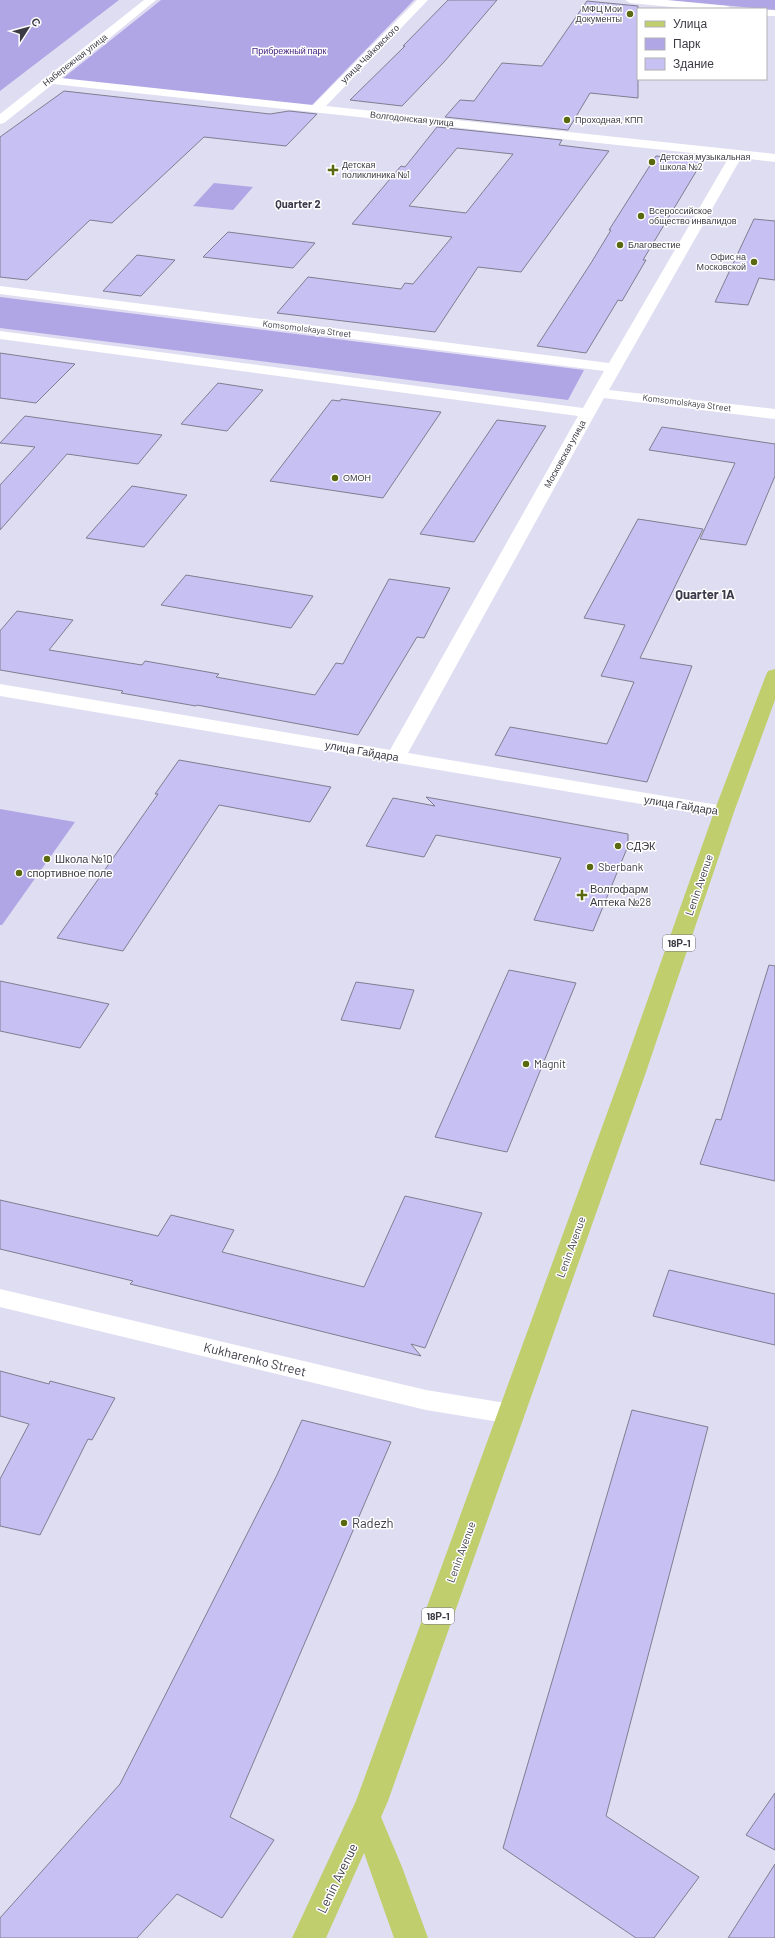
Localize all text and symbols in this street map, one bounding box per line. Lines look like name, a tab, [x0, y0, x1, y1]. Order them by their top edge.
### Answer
place label: МФЦ Мои Документы	[576, 3, 622, 24]
north arrow	[8, 8, 48, 48]
legend	[637, 8, 767, 80]
marker: МФЦ Мои Документы	[625, 9, 635, 19]
text: С	[29, 15, 44, 29]
text: Улица	[673, 16, 707, 31]
street label: улица Чайковского	[338, 22, 401, 85]
street label: Набережная улица	[40, 31, 109, 88]
text: Парк	[673, 36, 701, 51]
park label: Прибрежный парк	[252, 45, 326, 56]
text: Здание	[673, 56, 714, 71]
street label: Волгодонская улица	[370, 109, 455, 128]
place label: Проходная, КПП	[575, 114, 643, 125]
marker: Проходная, КПП	[562, 115, 572, 125]
place label: Детская музыкальная школа №2	[660, 151, 751, 172]
marker: Детская музыкальная школа №2	[647, 157, 657, 167]
place label: Детская поликлиника №1	[342, 159, 410, 180]
marker: Детская поликлиника №1	[327, 164, 339, 176]
district label: Quarter 2	[275, 197, 321, 210]
place label: Всероссийское общество инвалидов	[649, 205, 737, 226]
marker: Всероссийское общество инвалидов	[636, 211, 646, 221]
place label: Благовестие	[628, 239, 681, 250]
marker: Благовестие	[615, 240, 625, 250]
place label: Офис на Московской	[697, 251, 746, 272]
marker: Офис на Московской	[749, 257, 759, 267]
street label: Komsomolskaya Street	[262, 318, 352, 339]
street label: Komsomolskaya Street	[642, 392, 732, 413]
street label: Московская улица	[541, 418, 588, 490]
place label: ОМОН	[343, 472, 371, 483]
marker: ОМОН	[330, 473, 340, 483]
district label: Quarter 1A	[675, 586, 735, 602]
street label: улица Гайдара	[324, 738, 401, 764]
street label: улица Гайдара	[643, 792, 720, 817]
place label: СДЭК	[626, 839, 656, 852]
marker: СДЭК	[613, 841, 623, 851]
place label: Школа №10	[55, 852, 113, 865]
street label: Lenin Avenue	[682, 852, 715, 917]
marker: Школа №10	[42, 854, 52, 864]
place label: Sberbank	[598, 860, 644, 873]
marker: Sberbank	[585, 862, 595, 872]
place label: спортивное поле	[27, 866, 112, 879]
marker: спортивное поле	[14, 868, 24, 878]
place label: Волгофарм Аптека №28	[590, 882, 651, 908]
marker: Волгофарм Аптека №28	[577, 890, 587, 900]
road number: 18Р-1	[663, 935, 695, 951]
place label: Magnit	[534, 1057, 566, 1070]
marker: Magnit	[521, 1059, 531, 1069]
street label: Lenin Avenue	[553, 1214, 588, 1279]
street label: Kukharenko Street	[202, 1339, 308, 1379]
place label: Radezh	[352, 1515, 393, 1531]
marker: Radezh	[339, 1518, 349, 1528]
street label: Lenin Avenue	[443, 1519, 478, 1584]
road number: 18Р-1	[422, 1608, 454, 1624]
street label: Lenin Avenue	[313, 1840, 361, 1915]

